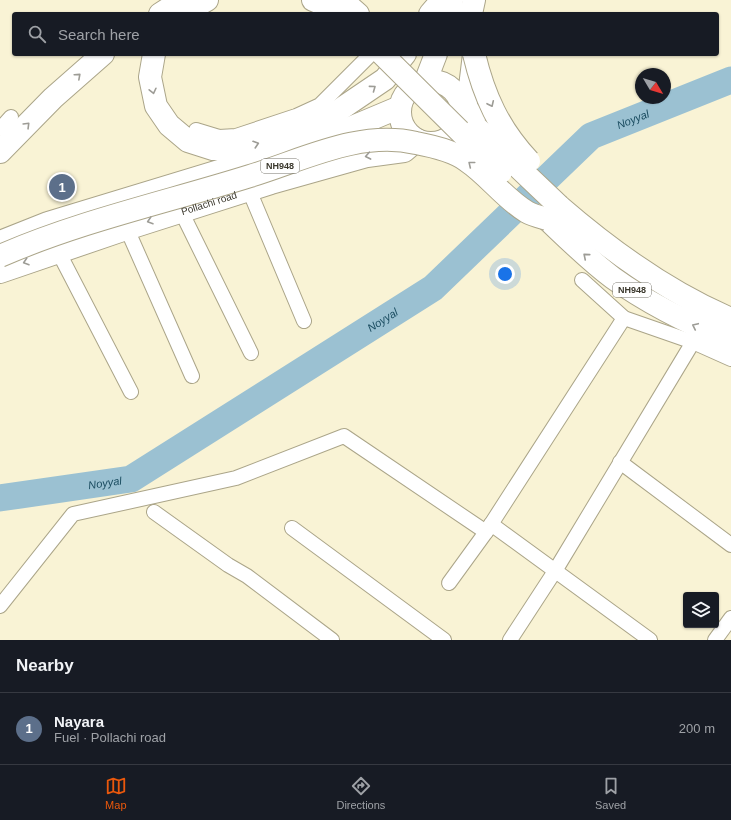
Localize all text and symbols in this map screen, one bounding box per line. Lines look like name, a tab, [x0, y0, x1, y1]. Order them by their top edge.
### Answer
search box	[12, 12, 719, 56]
icon: search	[26, 23, 48, 45]
text: Search here	[58, 26, 140, 43]
north arrow	[635, 68, 671, 104]
one-way arrow	[73, 73, 81, 80]
one-way arrow	[368, 86, 375, 93]
one-way arrow	[148, 87, 157, 94]
one-way arrow	[486, 100, 494, 107]
water label: Noyyal	[615, 107, 651, 131]
one-way arrow	[22, 122, 30, 130]
one-way arrow	[253, 140, 260, 149]
one-way arrow	[365, 152, 371, 160]
road number: NH948	[261, 159, 299, 173]
one-way arrow	[468, 161, 475, 168]
pin: 1	[49, 172, 75, 202]
street label: Pollachi road	[180, 189, 238, 217]
one-way arrow	[146, 216, 153, 225]
one-way arrow	[583, 253, 591, 260]
one-way arrow	[23, 257, 30, 266]
your location	[495, 264, 515, 284]
road number: NH948	[613, 283, 651, 297]
water label: Noyyal	[365, 306, 400, 334]
one-way arrow	[692, 323, 699, 331]
water label: Noyyal	[87, 474, 123, 491]
map controls	[683, 592, 719, 628]
button: layers	[683, 592, 719, 628]
text: Nearby	[16, 656, 74, 675]
text: Nayara	[54, 713, 104, 730]
text: 1	[25, 721, 33, 736]
text: 200 m	[679, 721, 715, 736]
text: Fuel · Pollachi road	[54, 730, 166, 745]
tab: Map	[105, 775, 127, 811]
tab: Directions	[336, 775, 385, 811]
tab: Saved	[595, 775, 626, 811]

